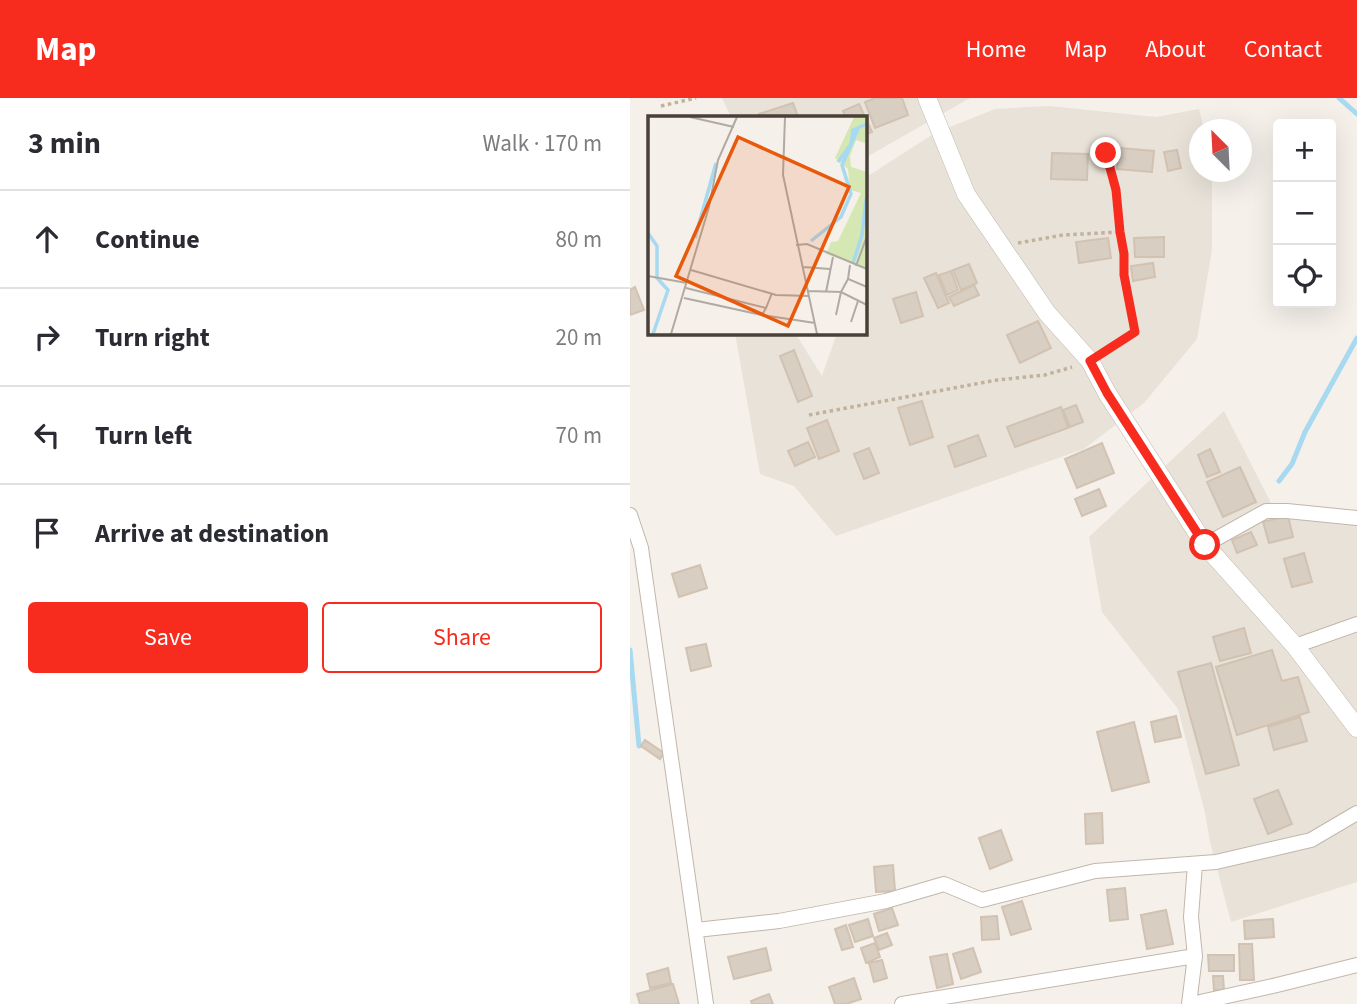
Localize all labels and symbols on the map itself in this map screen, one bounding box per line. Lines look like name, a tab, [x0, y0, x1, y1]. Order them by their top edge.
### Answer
inset map	[648, 116, 866, 334]
north arrow	[1189, 119, 1252, 182]
route end	[1090, 137, 1121, 168]
route start	[1189, 529, 1220, 560]

